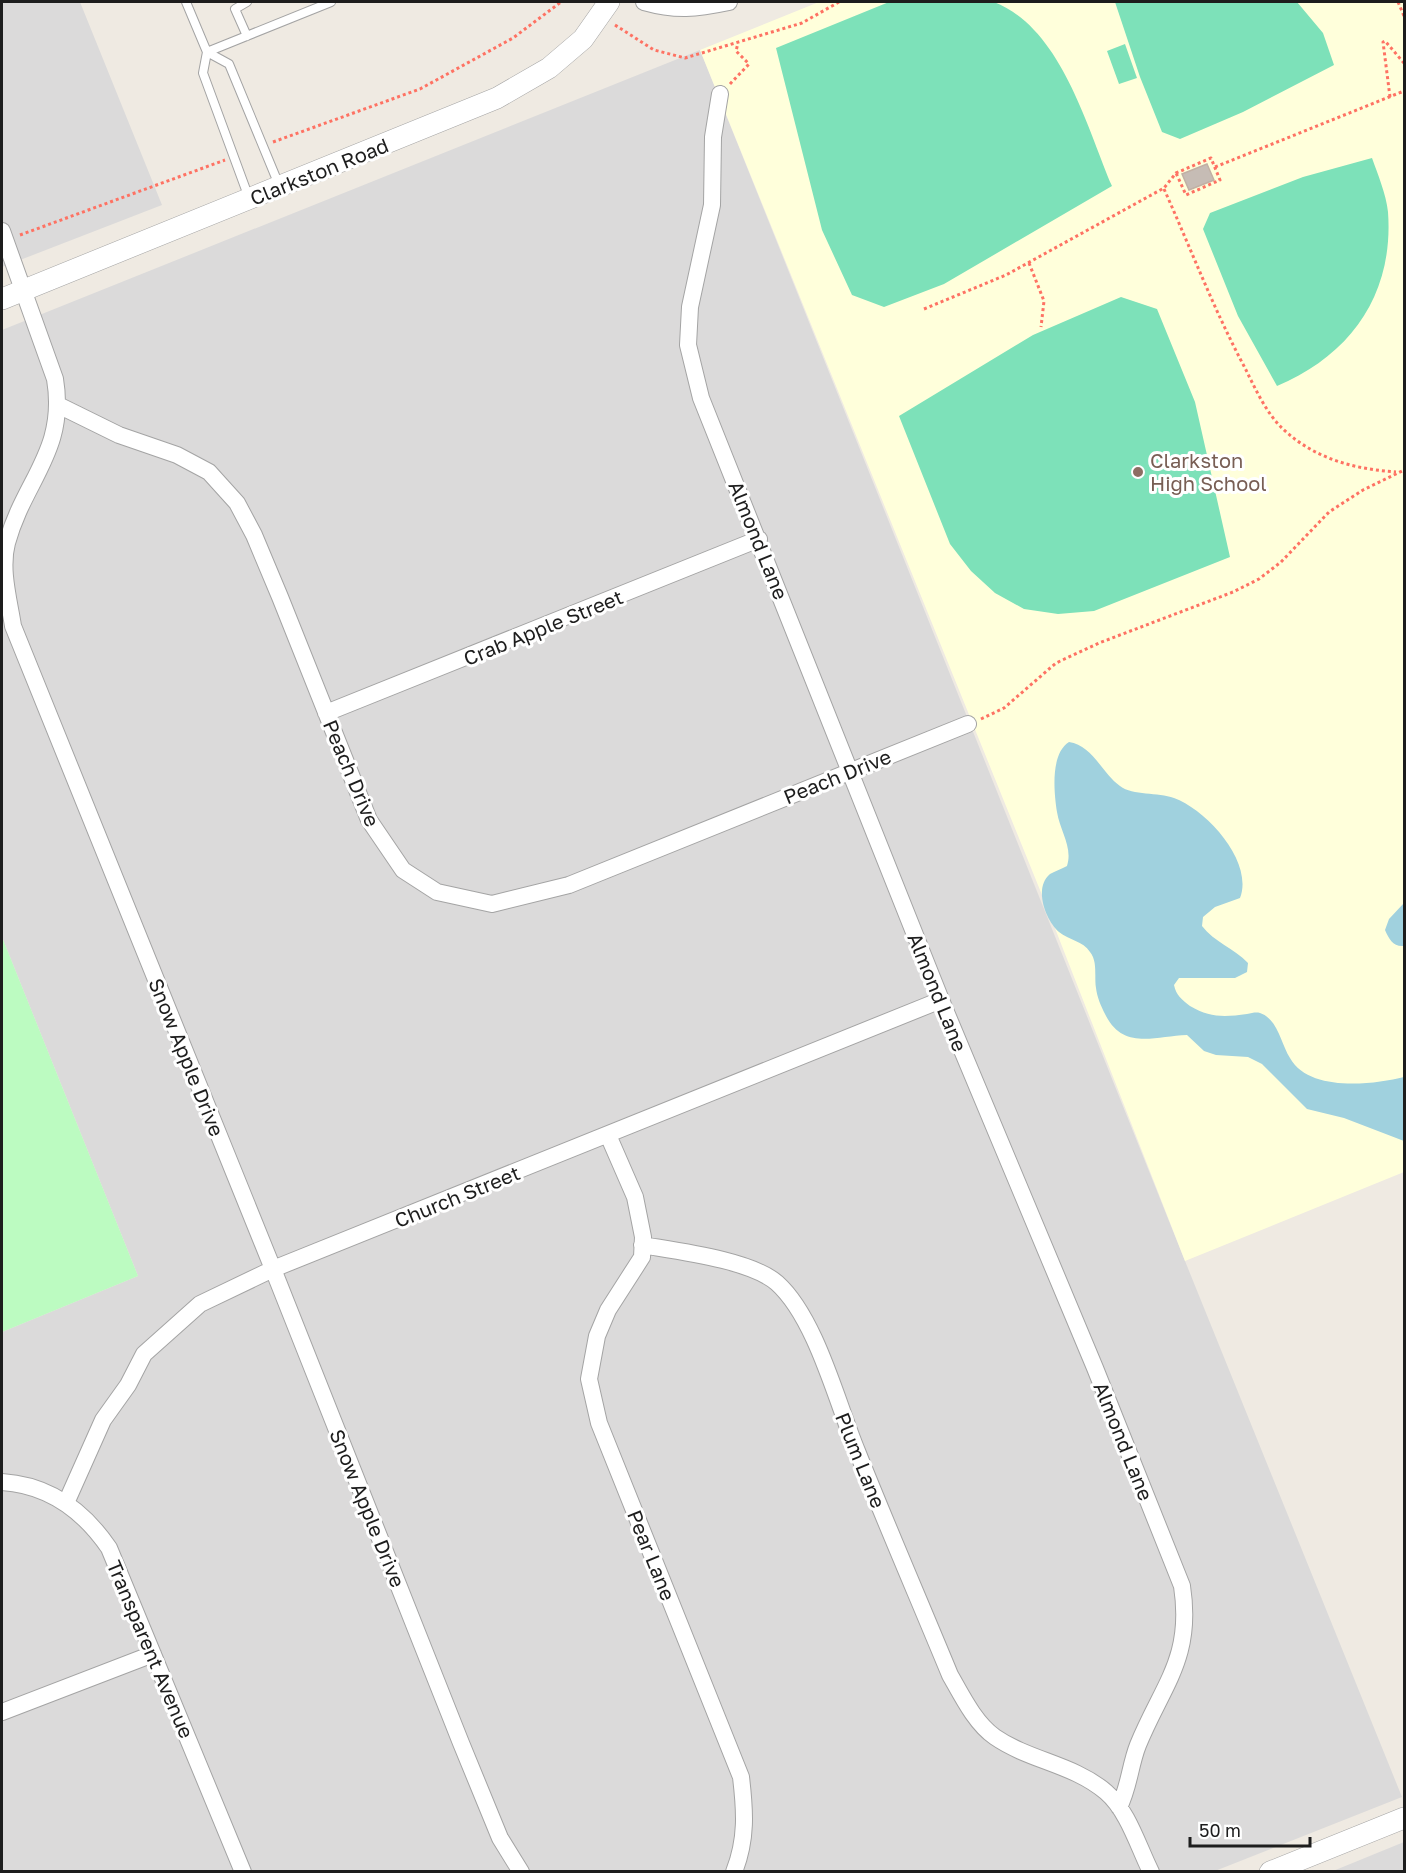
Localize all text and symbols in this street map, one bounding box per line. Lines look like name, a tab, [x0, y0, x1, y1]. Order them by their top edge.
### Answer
street label: Clarkston Road	[246, 132, 392, 210]
place label: Clarkston High School	[1150, 448, 1267, 495]
marker: Clarkston High School	[1131, 465, 1145, 479]
street label: Almond Lane	[724, 477, 794, 603]
street label: Crab Apple Street	[460, 584, 626, 670]
street label: Peach Drive	[319, 716, 385, 830]
street label: Peach Drive	[780, 744, 894, 808]
street label: Almond Lane	[903, 929, 973, 1055]
street label: Snow Apple Drive	[144, 974, 230, 1140]
street label: Church Street	[391, 1160, 523, 1232]
street label: Almond Lane	[1089, 1378, 1159, 1504]
street label: Plum Lane	[831, 1409, 891, 1511]
street label: Snow Apple Drive	[325, 1425, 411, 1591]
street label: Pear Lane	[623, 1506, 681, 1604]
street label: Transparent Avenue	[103, 1556, 199, 1742]
scale bar	[1190, 1810, 1310, 1848]
text: 50 m	[1199, 1819, 1241, 1841]

